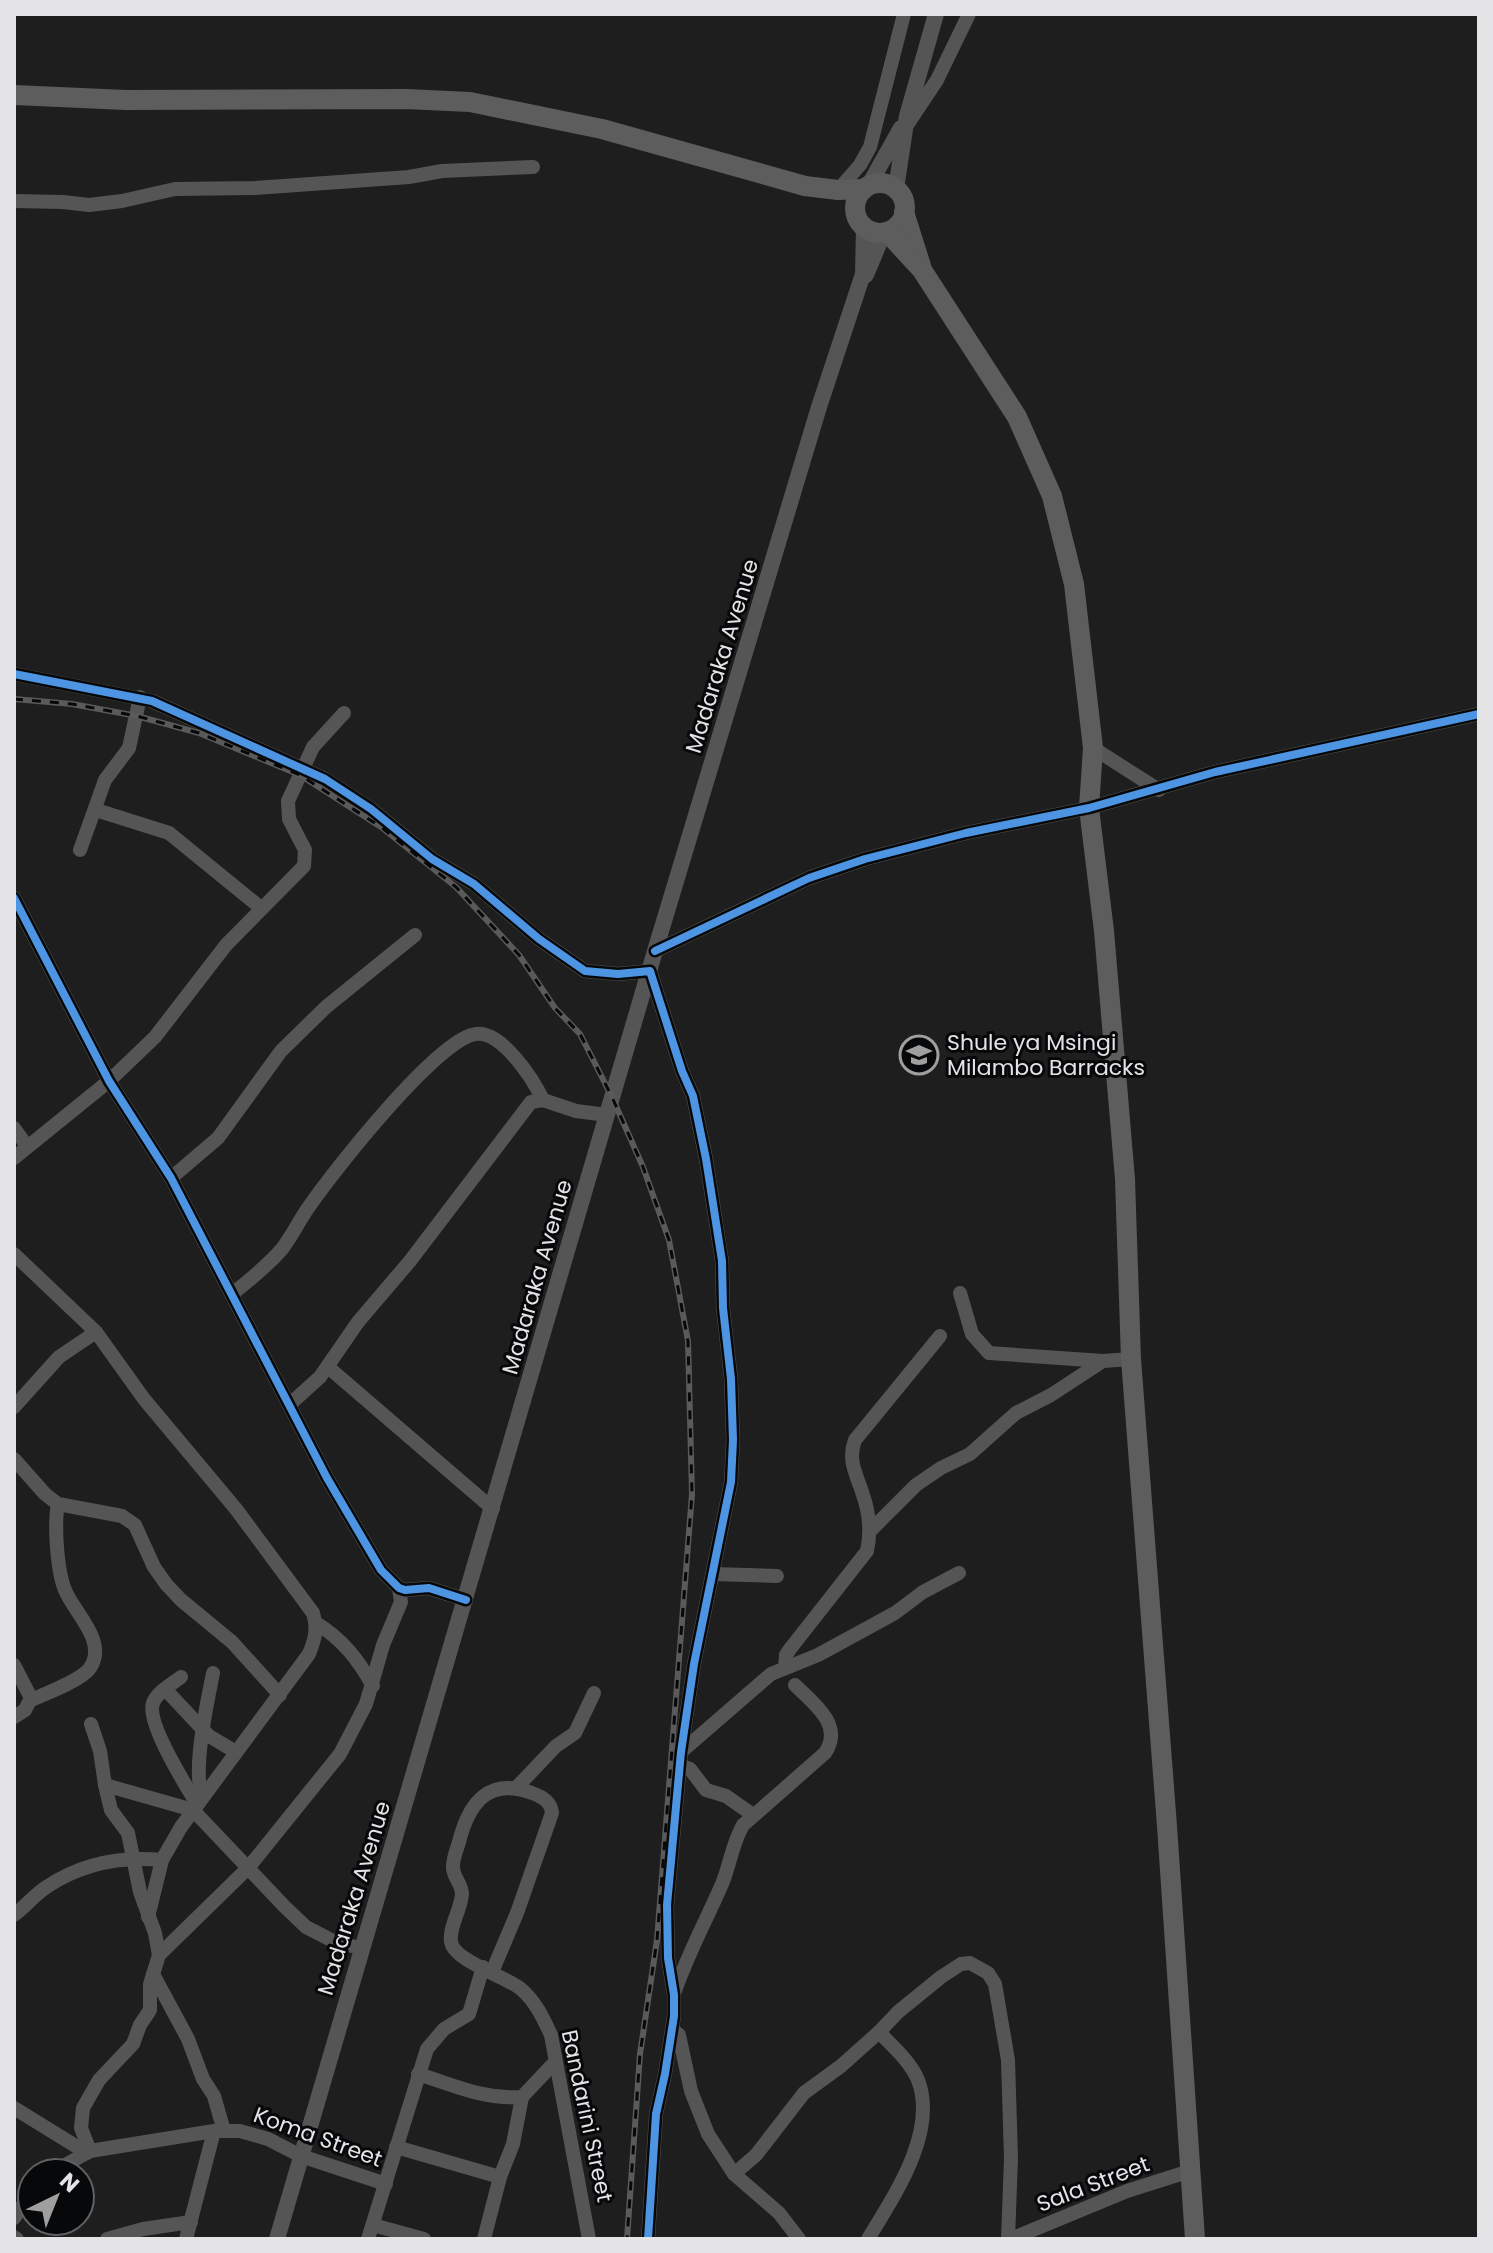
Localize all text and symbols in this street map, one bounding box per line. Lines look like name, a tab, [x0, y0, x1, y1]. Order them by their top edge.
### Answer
street label: Madaraka Avenue	[678, 555, 766, 757]
place label: Shule ya Msingi Milambo Barracks	[947, 1027, 1145, 1083]
school or university icon: Shule ya Msingi Milambo Barracks	[898, 1034, 940, 1076]
street label: Madaraka Avenue	[494, 1176, 580, 1378]
street label: Madaraka Avenue	[310, 1797, 398, 1999]
street label: Bandarini Street	[554, 2027, 620, 2205]
street label: Koma Street	[249, 2099, 387, 2175]
street label: Sala Street	[1032, 2148, 1154, 2220]
north arrow	[16, 2157, 96, 2237]
text: N	[53, 2166, 86, 2200]

